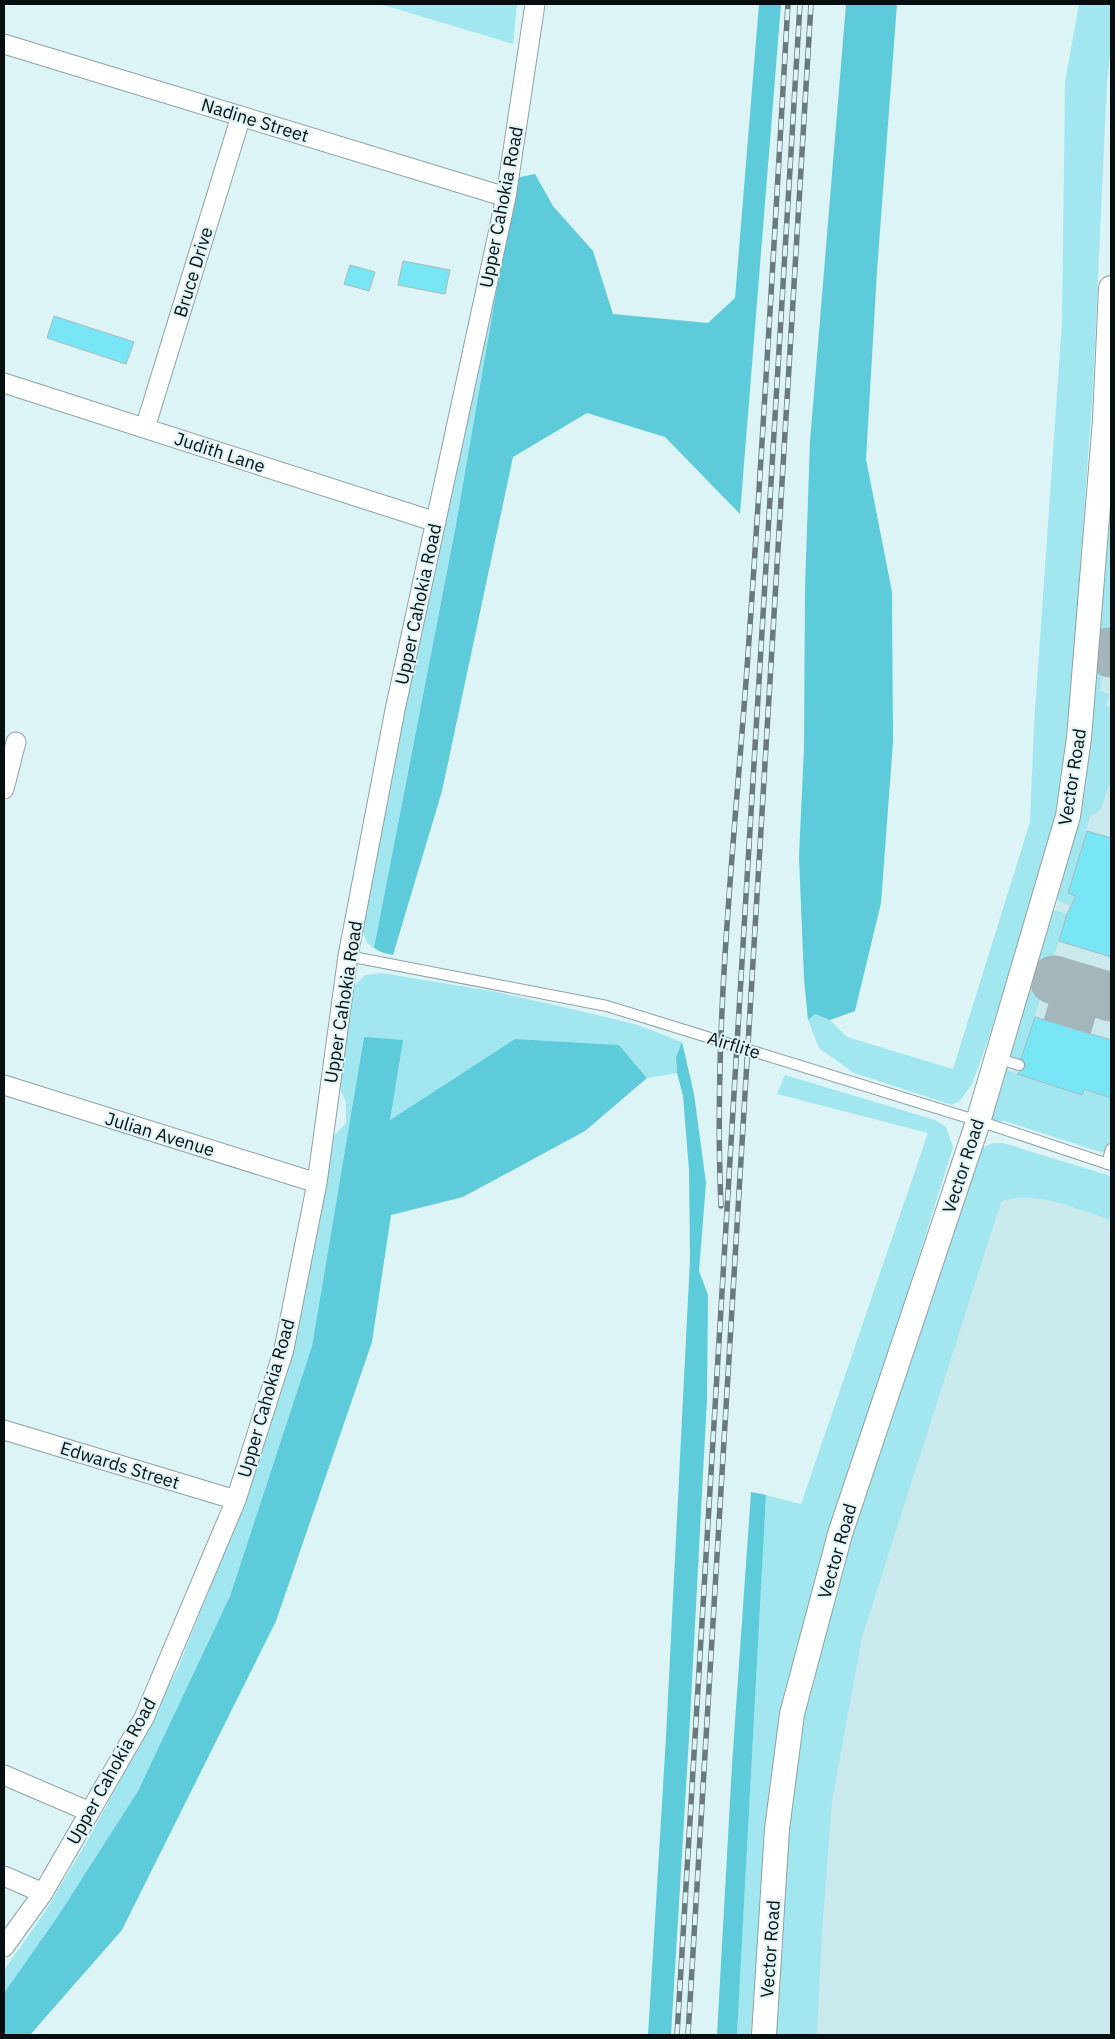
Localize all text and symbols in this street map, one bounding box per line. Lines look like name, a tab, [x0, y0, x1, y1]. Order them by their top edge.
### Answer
street label: Nadine Street	[199, 93, 311, 147]
street label: Upper Cahokia Road	[474, 124, 528, 290]
street label: Bruce Drive	[168, 224, 218, 320]
street label: Judith Lane	[172, 427, 268, 477]
street label: Upper Cahokia Road	[390, 521, 446, 687]
street label: Vector Road	[1053, 727, 1091, 827]
street label: Upper Cahokia Road	[319, 919, 367, 1085]
street label: Airflite	[705, 1026, 763, 1064]
street label: Julian Avenue	[103, 1106, 217, 1162]
street label: Vector Road	[937, 1116, 989, 1216]
street label: Upper Cahokia Road	[232, 1316, 300, 1480]
street label: Edwards Street	[58, 1436, 182, 1494]
street label: Vector Road	[812, 1501, 862, 1601]
street label: Upper Cahokia Road	[61, 1694, 161, 1848]
street label: Vector Road	[755, 1899, 785, 1999]

